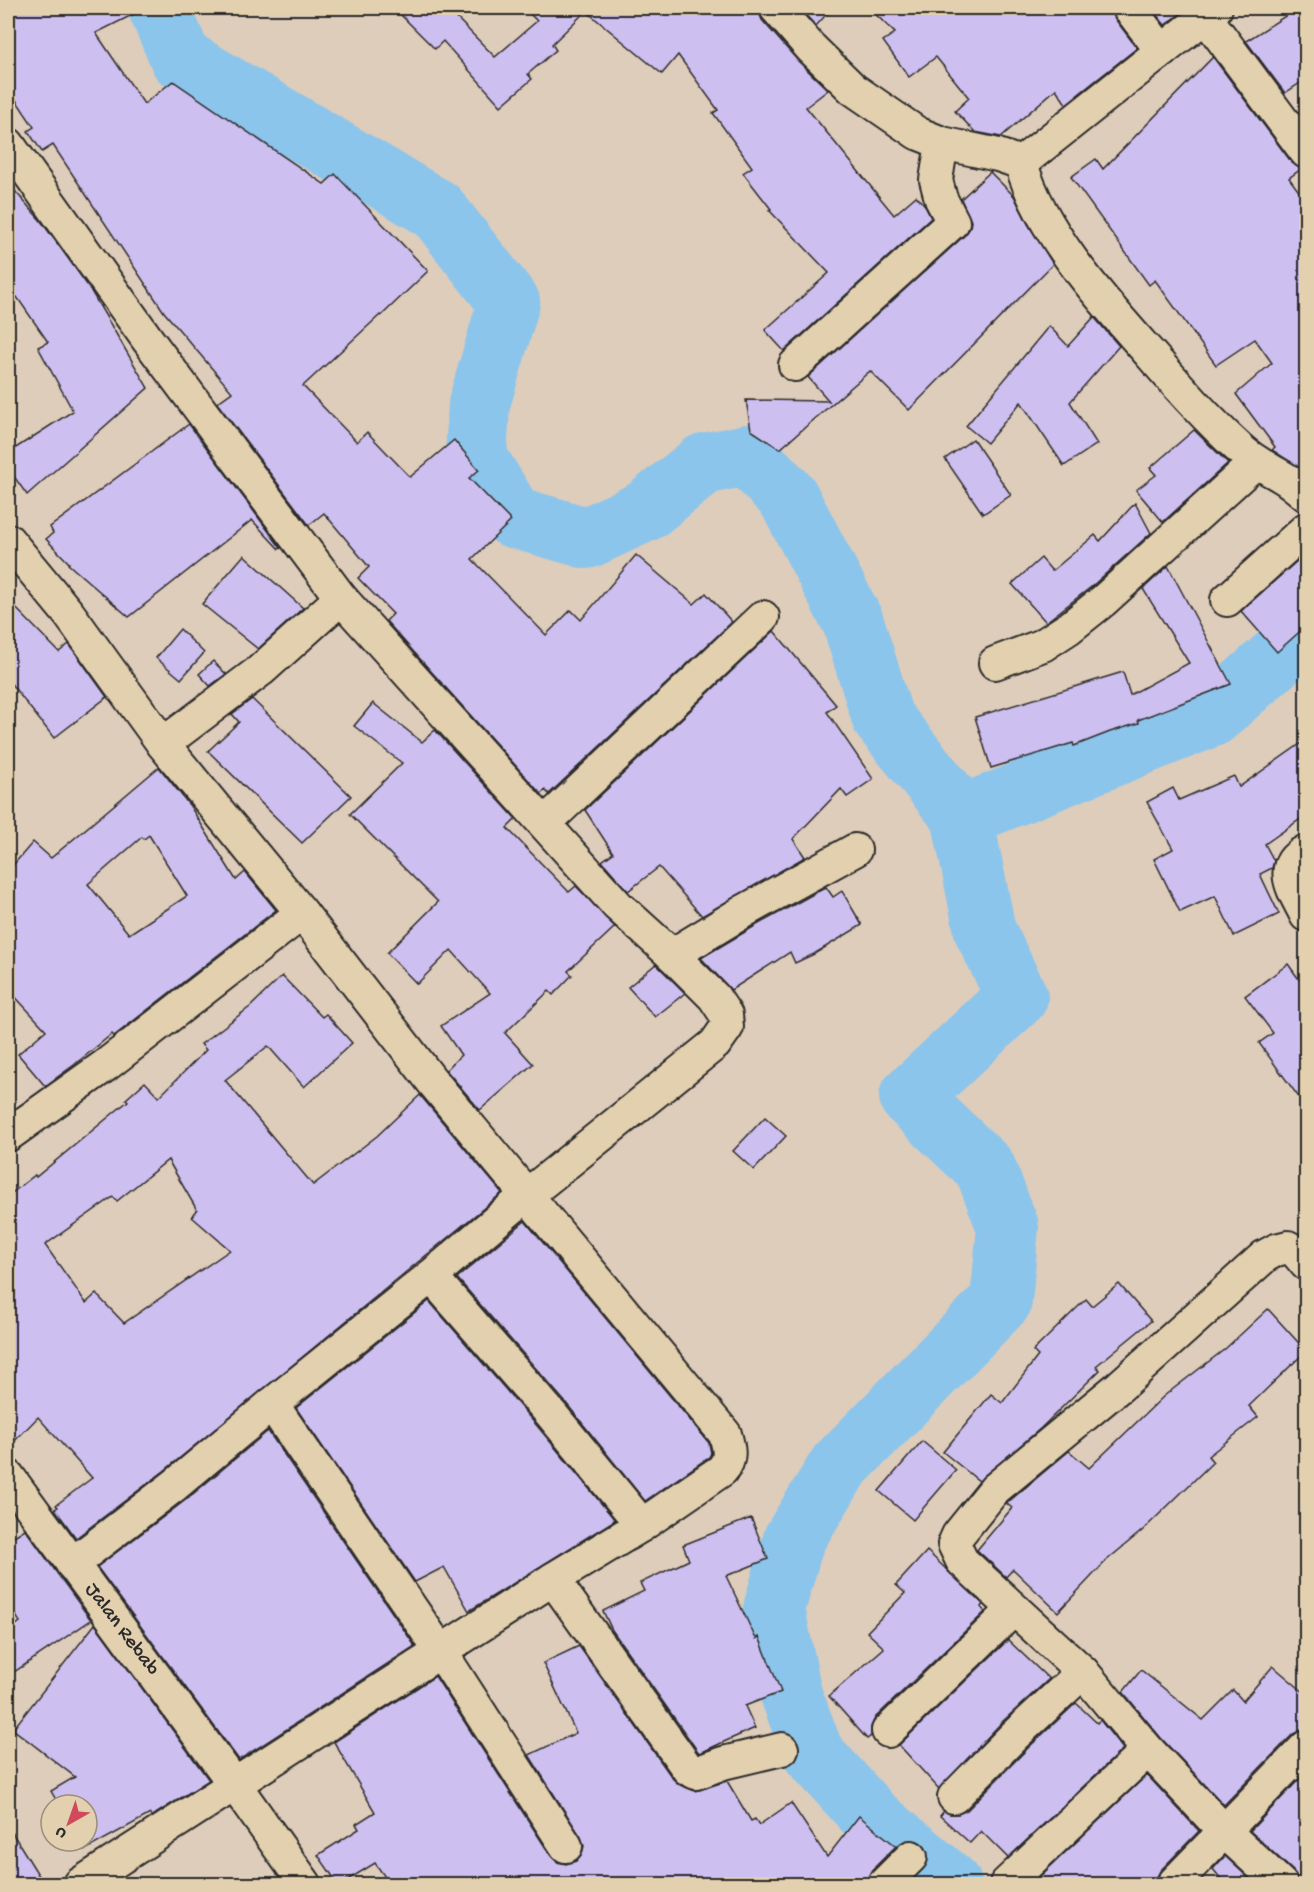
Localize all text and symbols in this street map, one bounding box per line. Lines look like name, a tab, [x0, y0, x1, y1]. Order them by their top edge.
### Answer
street label: Jalan Rebab	[78, 1579, 164, 1681]
north arrow	[39, 1793, 99, 1853]
text: U	[51, 1821, 71, 1842]

